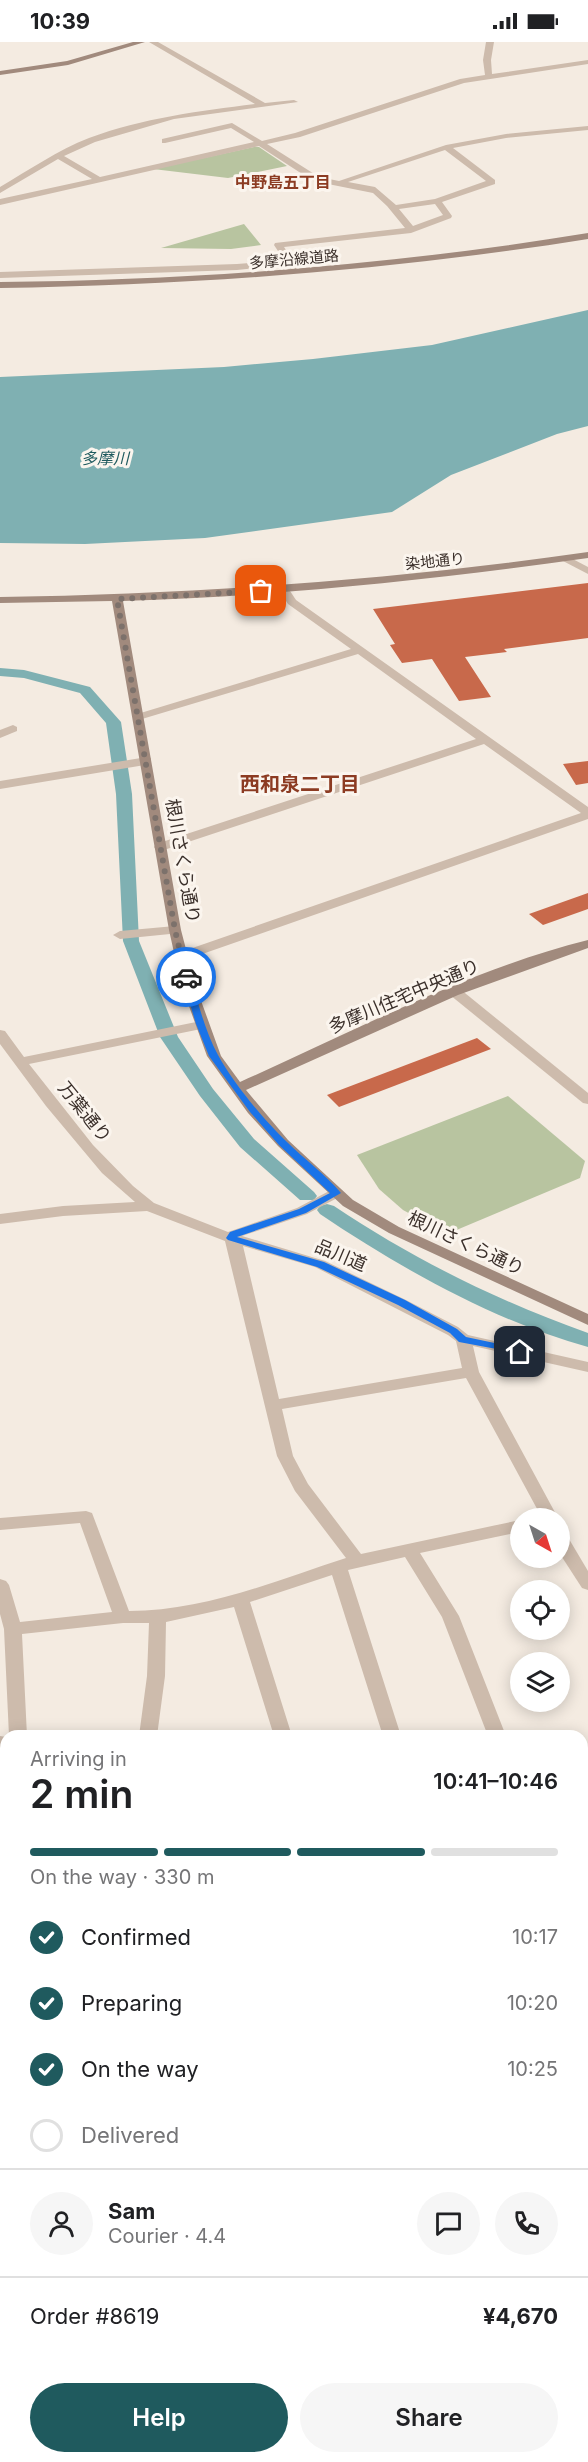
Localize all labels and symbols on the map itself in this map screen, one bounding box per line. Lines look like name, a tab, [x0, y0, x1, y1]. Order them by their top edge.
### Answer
district label: 中野島五丁目	[235, 172, 331, 192]
street label: 多摩沿線道路	[248, 246, 340, 272]
water label: 多摩川	[81, 448, 131, 468]
street label: 染地通り	[404, 548, 466, 574]
pin	[235, 565, 286, 616]
district label: 西和泉二丁目	[240, 772, 360, 796]
street label: 根川さくら通り	[162, 797, 204, 925]
courier	[156, 947, 216, 1007]
street label: 多摩川住宅中央通り	[325, 955, 483, 1037]
street label: 万葉通り	[54, 1077, 116, 1147]
street label: 根川さくら通り	[404, 1207, 528, 1279]
street label: 品川道	[312, 1235, 370, 1275]
pin	[494, 1326, 545, 1377]
north arrow	[510, 1508, 570, 1568]

